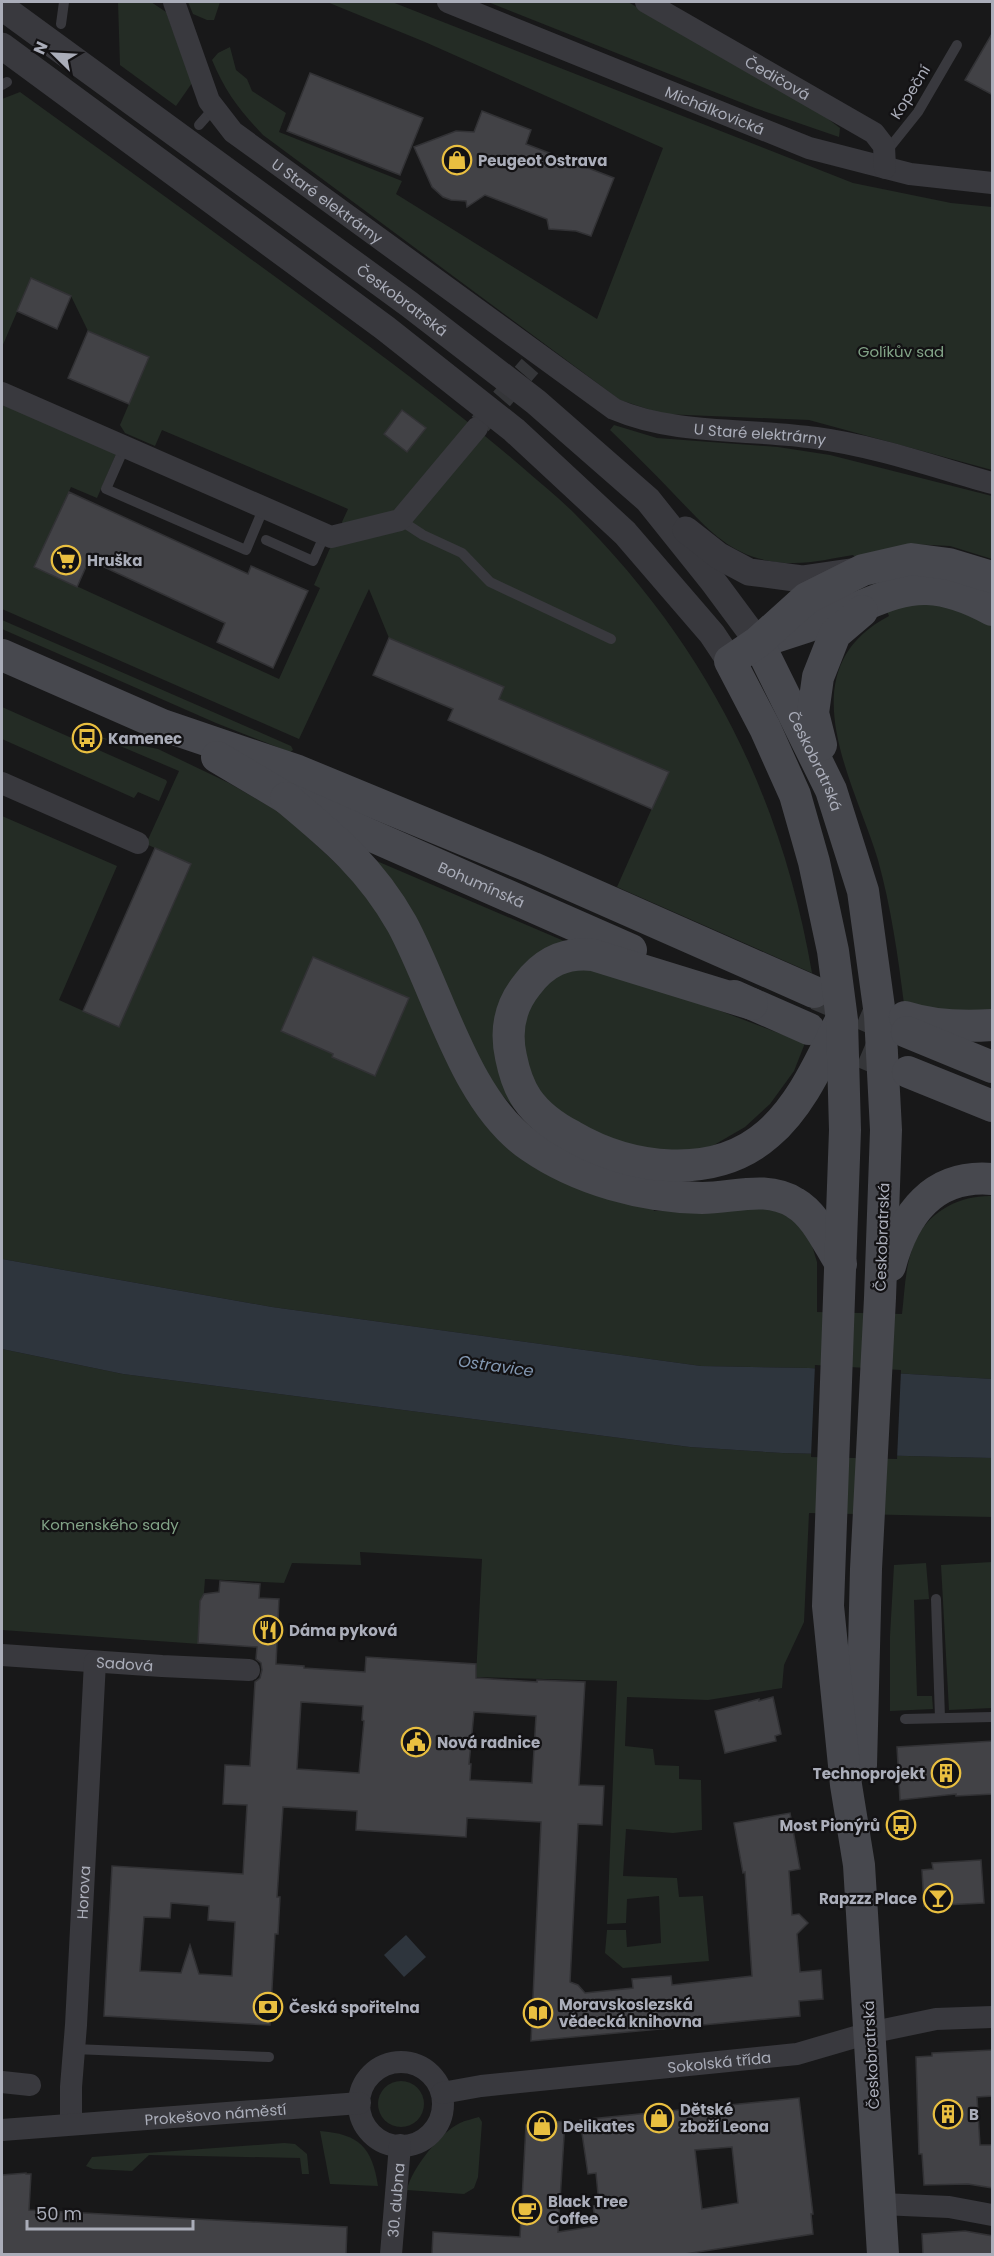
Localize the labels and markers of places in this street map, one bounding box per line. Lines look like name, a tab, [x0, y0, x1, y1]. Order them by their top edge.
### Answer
shop icon: Peugeot Ostrava	[441, 144, 473, 176]
place label: Peugeot Ostrava	[478, 150, 607, 171]
supermarket icon: Hruška	[50, 544, 82, 576]
place label: Hruška	[87, 550, 142, 571]
bus stop icon: Kamenec	[71, 722, 103, 754]
place label: Kamenec	[108, 728, 182, 749]
restaurant icon: Dáma pyková	[252, 1614, 284, 1646]
place label: Dáma pyková	[289, 1620, 397, 1641]
public building icon: Nová radnice	[400, 1726, 432, 1758]
place label: Nová radnice	[437, 1732, 540, 1753]
building icon: Technoprojekt	[930, 1757, 962, 1789]
place label: Technoprojekt	[813, 1763, 925, 1784]
bus stop icon: Most Pionýrů	[885, 1809, 917, 1841]
place label: Most Pionýrů	[780, 1815, 880, 1836]
bar icon: Rapzzz Place	[922, 1882, 954, 1914]
place label: Rapzzz Place	[819, 1888, 917, 1909]
bank icon: Česká spořitelna	[252, 1991, 284, 2023]
place label: Moravskoslezská vědecká knihovna	[559, 1994, 702, 2032]
place label: Česká spořitelna	[289, 1997, 420, 2018]
library icon: Moravskoslezská vědecká knihovna	[522, 1997, 554, 2029]
building icon: B	[932, 2098, 964, 2130]
place label: Dětské zboží Leona	[680, 2099, 769, 2137]
shop icon: Dětské zboží Leona	[643, 2102, 675, 2134]
place label: B	[969, 2104, 979, 2125]
shop icon: Delikates	[526, 2110, 558, 2142]
place label: Delikates	[563, 2116, 635, 2137]
place label: Black Tree Coffee	[548, 2191, 628, 2229]
cafe icon: Black Tree Coffee	[511, 2194, 543, 2226]

